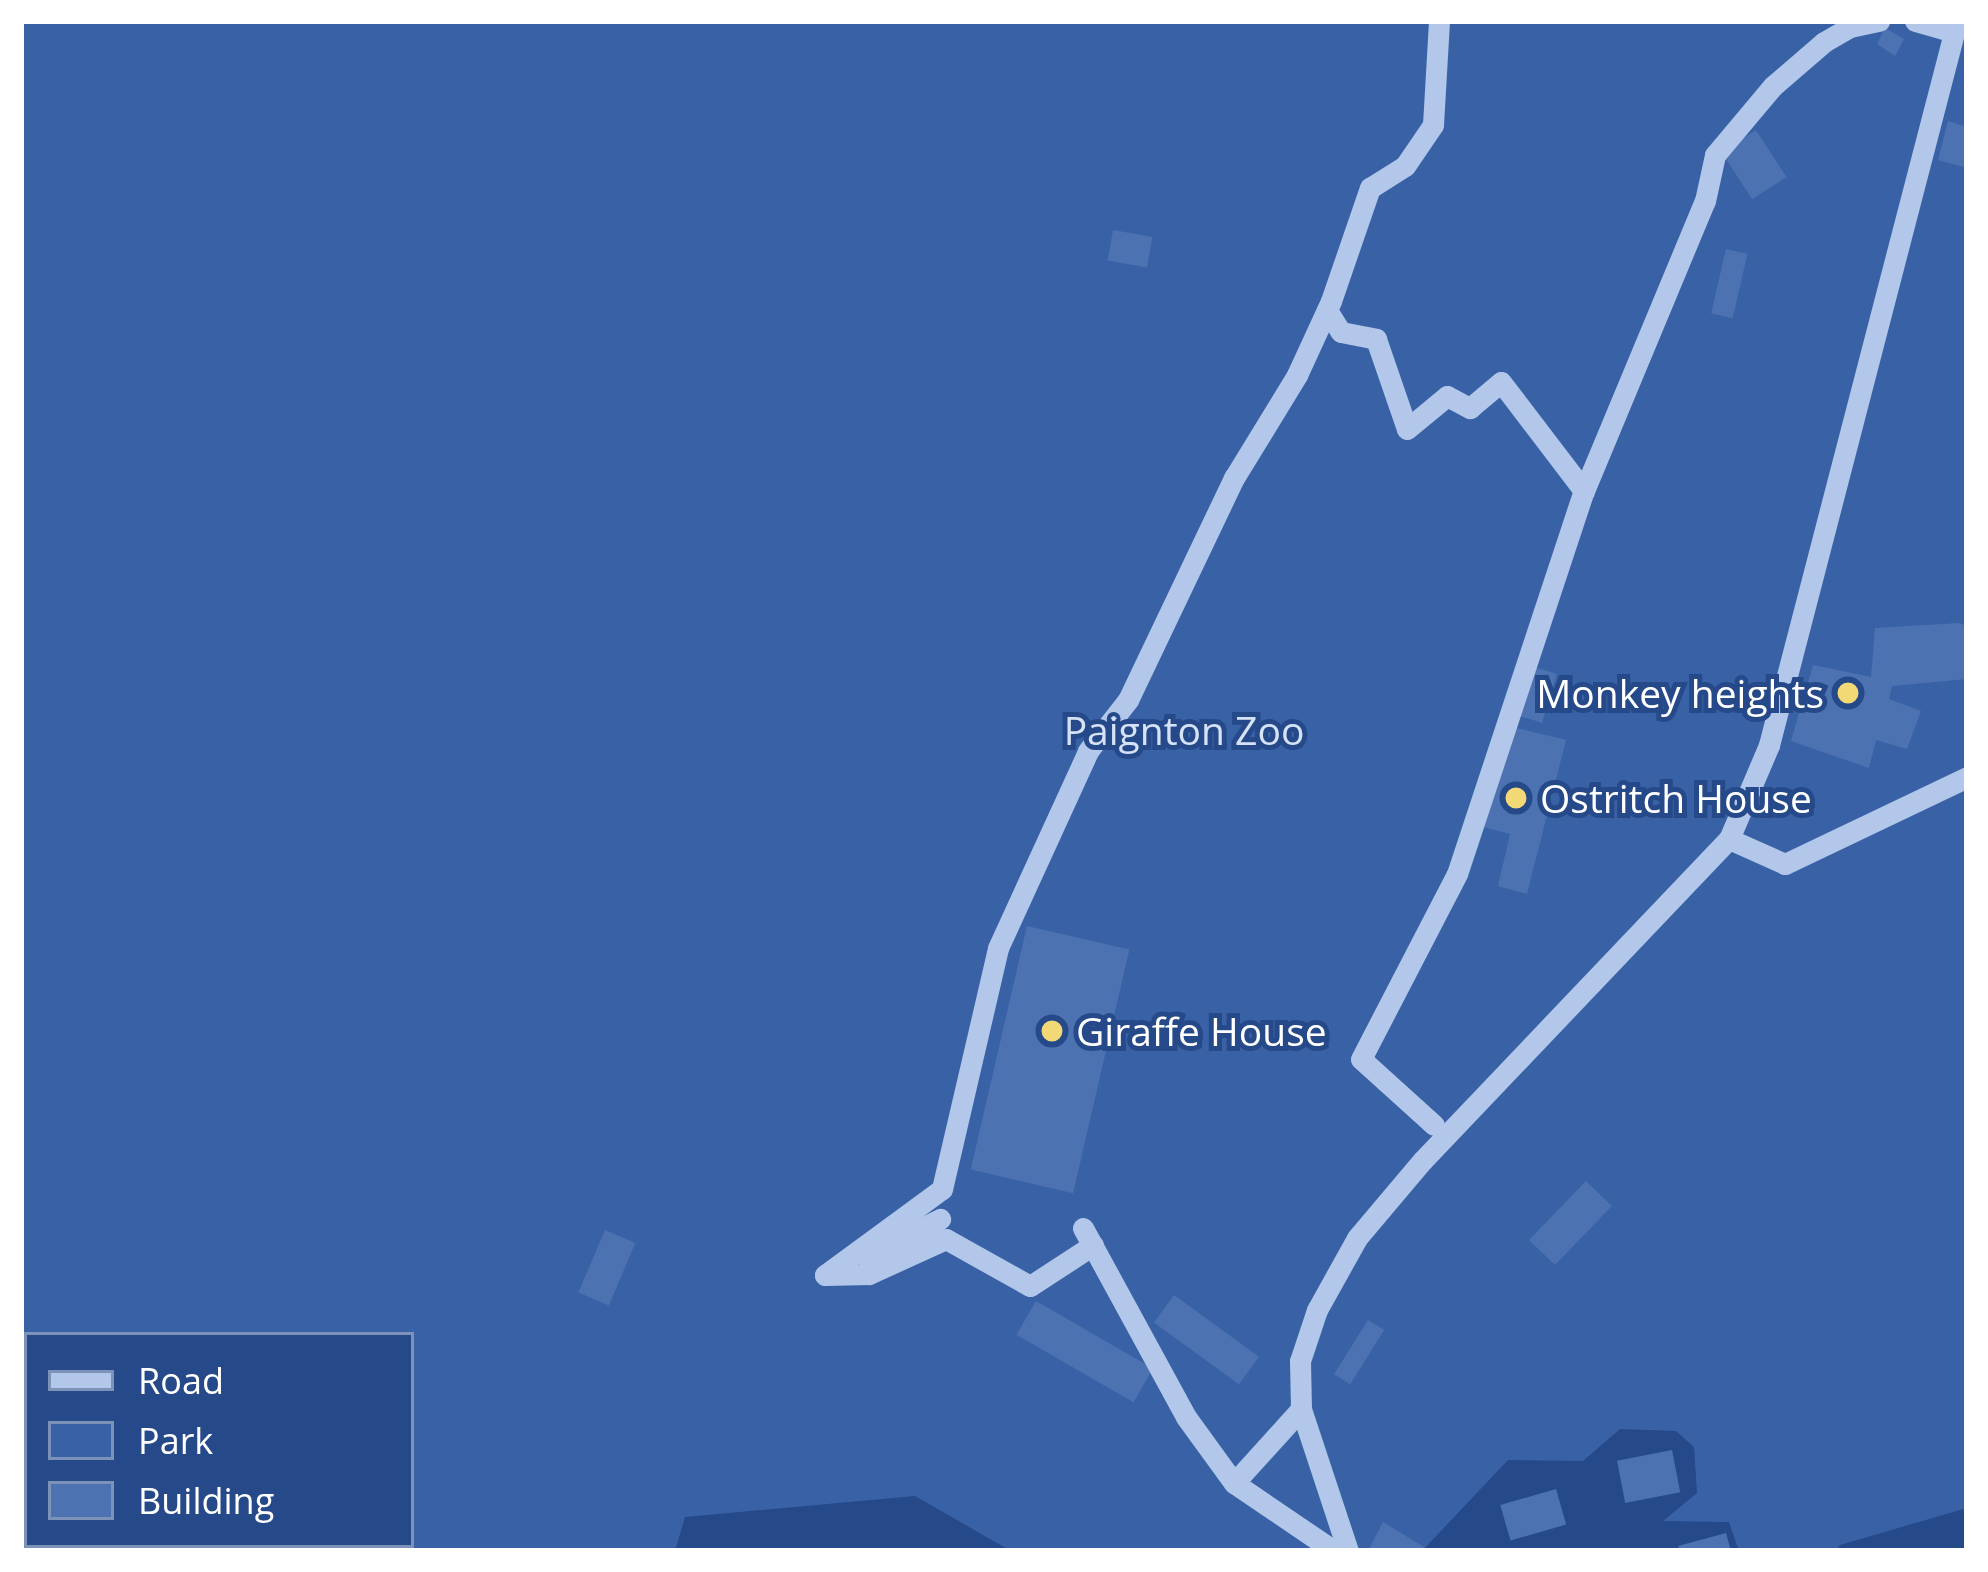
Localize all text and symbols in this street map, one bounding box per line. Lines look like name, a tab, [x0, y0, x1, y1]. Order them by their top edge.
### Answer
place label: Monkey heights	[1536, 670, 1824, 716]
marker: Monkey heights	[1835, 680, 1861, 706]
park label: Paignton Zoo	[1064, 707, 1304, 753]
place label: Ostritch House	[1540, 775, 1812, 821]
marker: Ostritch House	[1503, 785, 1529, 811]
place label: Giraffe House	[1076, 1008, 1327, 1054]
marker: Giraffe House	[1039, 1018, 1065, 1044]
legend	[24, 1332, 414, 1548]
text: Road	[138, 1356, 224, 1405]
text: Park	[138, 1416, 213, 1465]
text: Building	[138, 1476, 274, 1525]

